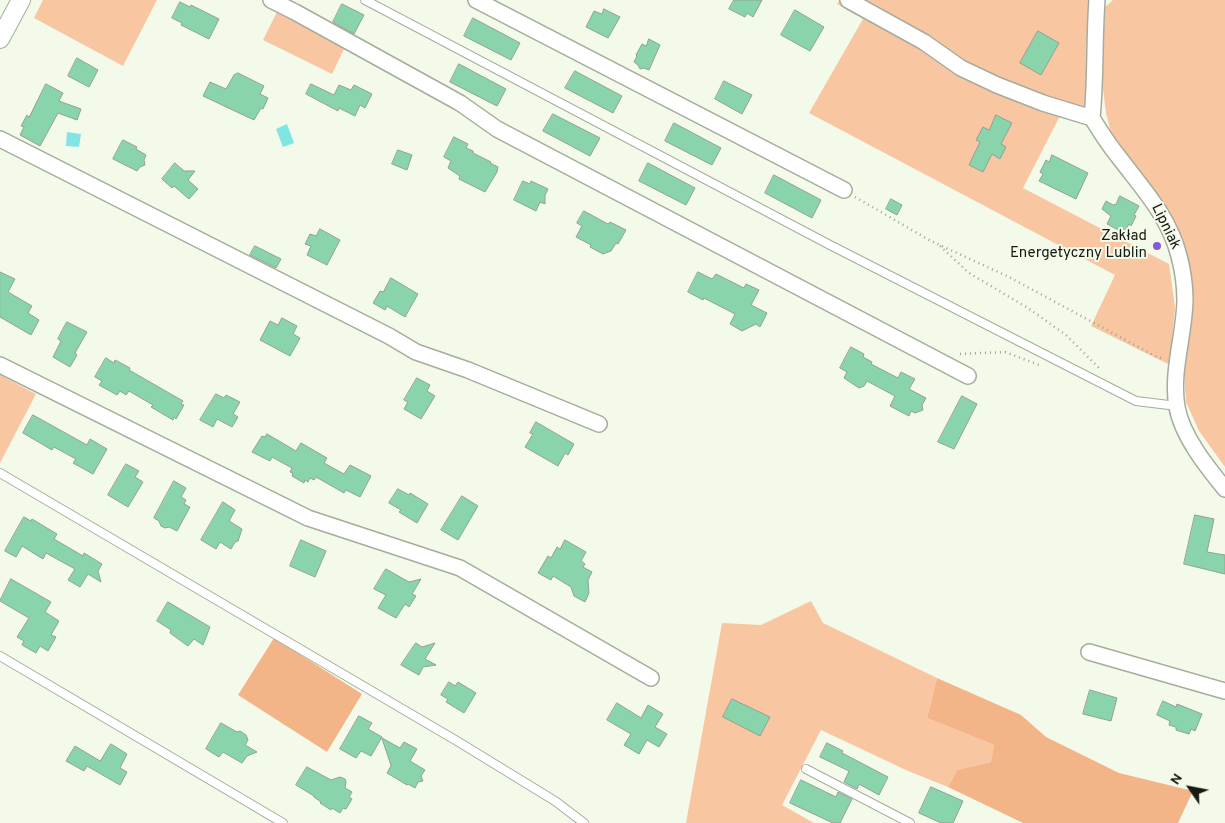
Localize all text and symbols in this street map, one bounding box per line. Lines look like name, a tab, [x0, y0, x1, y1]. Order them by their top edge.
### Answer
street label: Lipniak	[1146, 201, 1184, 253]
place label: Zakład Energetyczny Lublin	[1010, 228, 1147, 263]
marker: Zakład Energetyczny Lublin	[1151, 240, 1163, 252]
north arrow	[1165, 763, 1215, 813]
text: N	[1167, 771, 1187, 788]

